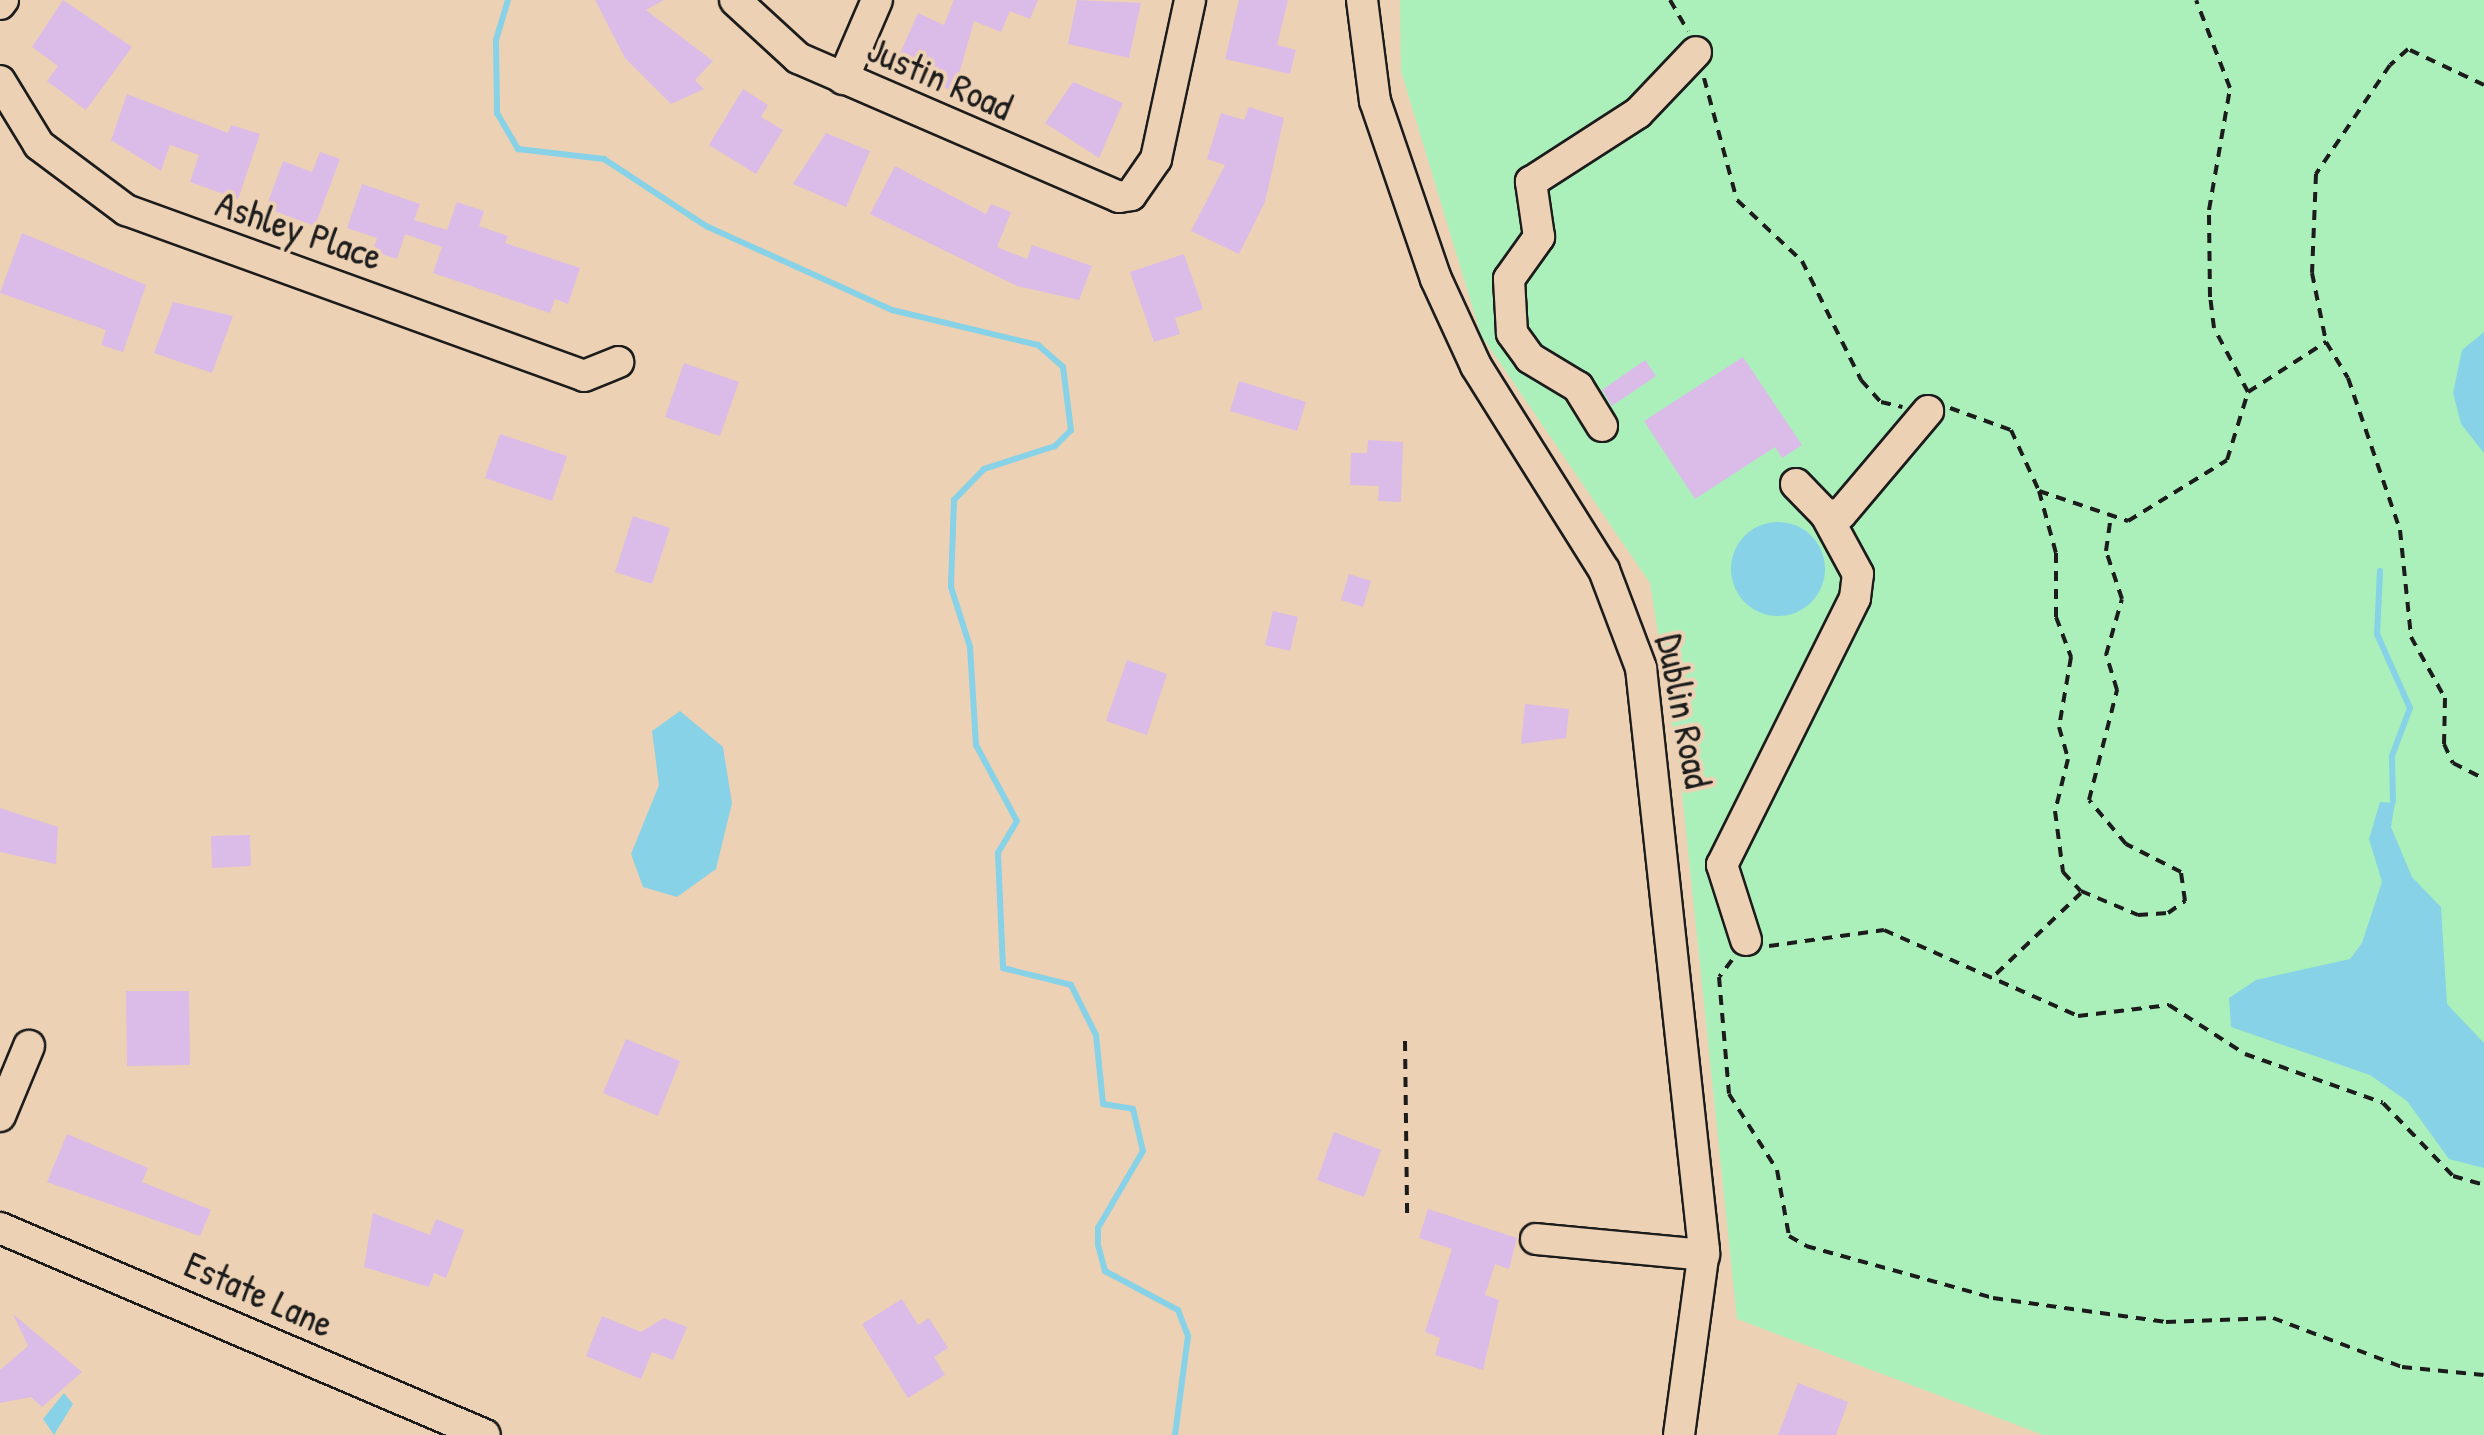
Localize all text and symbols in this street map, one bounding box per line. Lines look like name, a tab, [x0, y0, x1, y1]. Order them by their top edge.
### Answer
street label: Justin Road	[861, 26, 1019, 130]
street label: Ashley Place	[210, 180, 388, 280]
street label: Dublin Road	[1647, 630, 1721, 792]
street label: Estate Lane	[178, 1241, 340, 1347]

